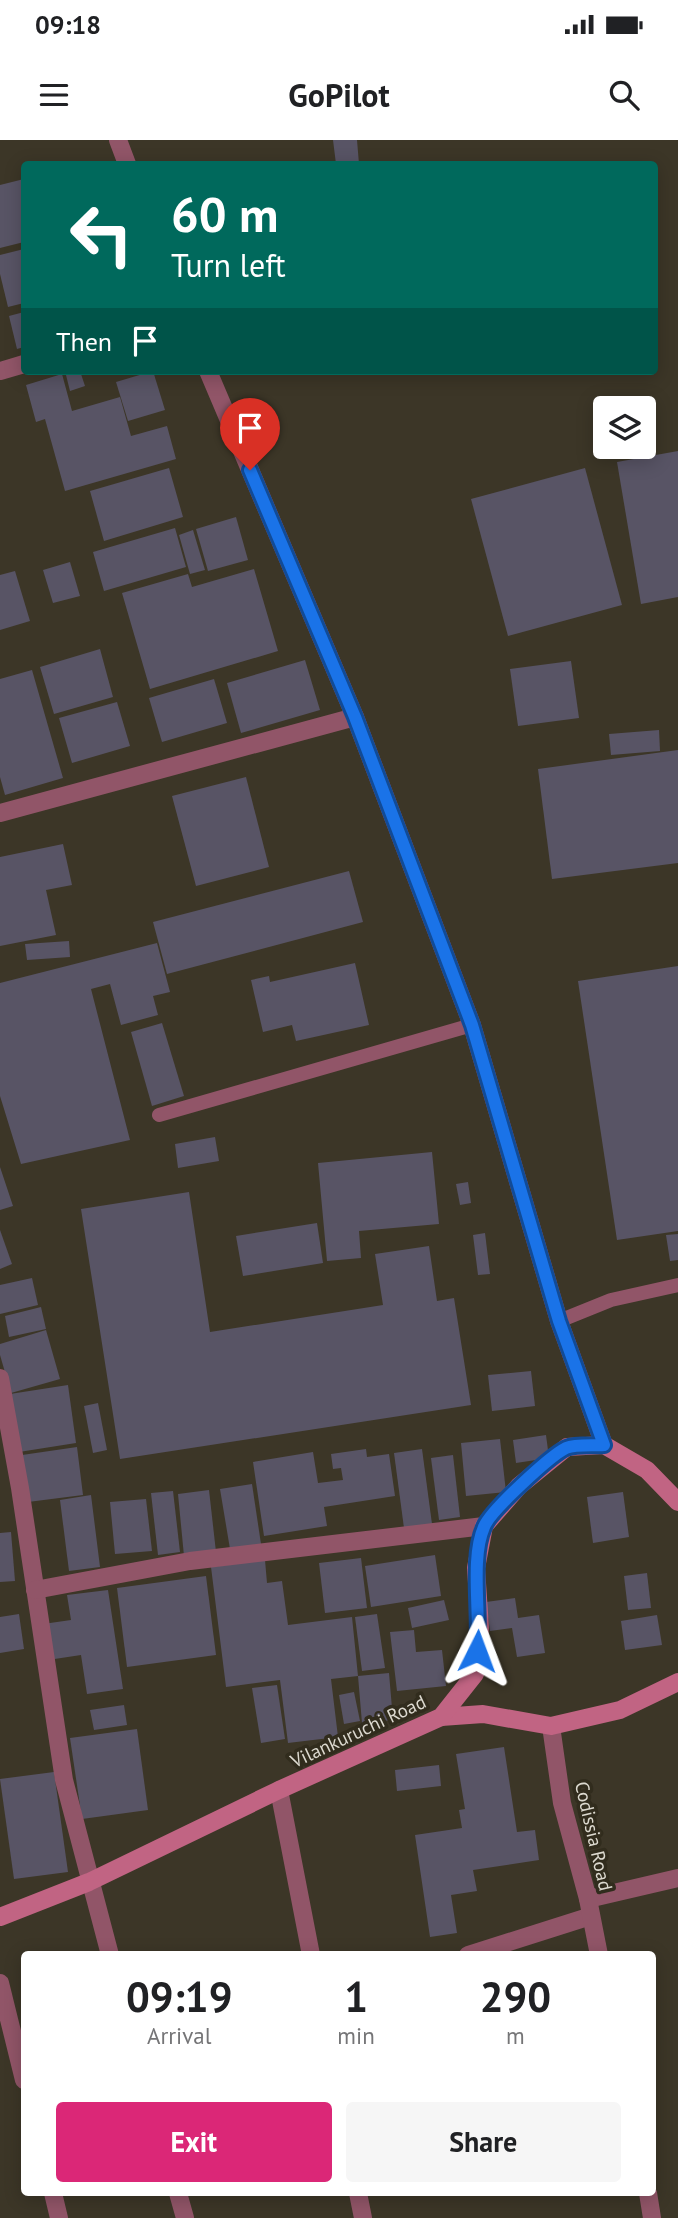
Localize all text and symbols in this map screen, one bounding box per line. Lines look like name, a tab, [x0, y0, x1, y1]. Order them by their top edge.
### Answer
text: 09:18	[35, 8, 101, 41]
text: GoPilot	[288, 74, 390, 116]
icon: menu	[35, 76, 73, 114]
icon: search	[605, 76, 643, 114]
text: 60 m	[171, 182, 278, 246]
icon: left	[56, 189, 147, 280]
text: Turn left	[171, 244, 286, 286]
icon: arrive	[126, 322, 164, 360]
text: Then	[56, 325, 112, 358]
map controls	[593, 396, 656, 459]
button: layers	[593, 396, 656, 459]
pin	[220, 398, 280, 470]
icon: arrive	[231, 409, 269, 447]
position arrow	[440, 1614, 514, 1688]
street label: Vilankuruchi Road	[286, 1689, 430, 1773]
street label: Codissia Road	[570, 1779, 618, 1893]
text: 09:19	[126, 1969, 232, 2024]
text: 1	[344, 1969, 368, 2024]
text: 290	[480, 1969, 551, 2024]
text: Arrival	[147, 2021, 211, 2050]
text: min	[337, 2021, 375, 2050]
text: m	[506, 2021, 525, 2050]
button: Exit	[56, 2102, 332, 2182]
button: Share	[346, 2102, 621, 2182]

